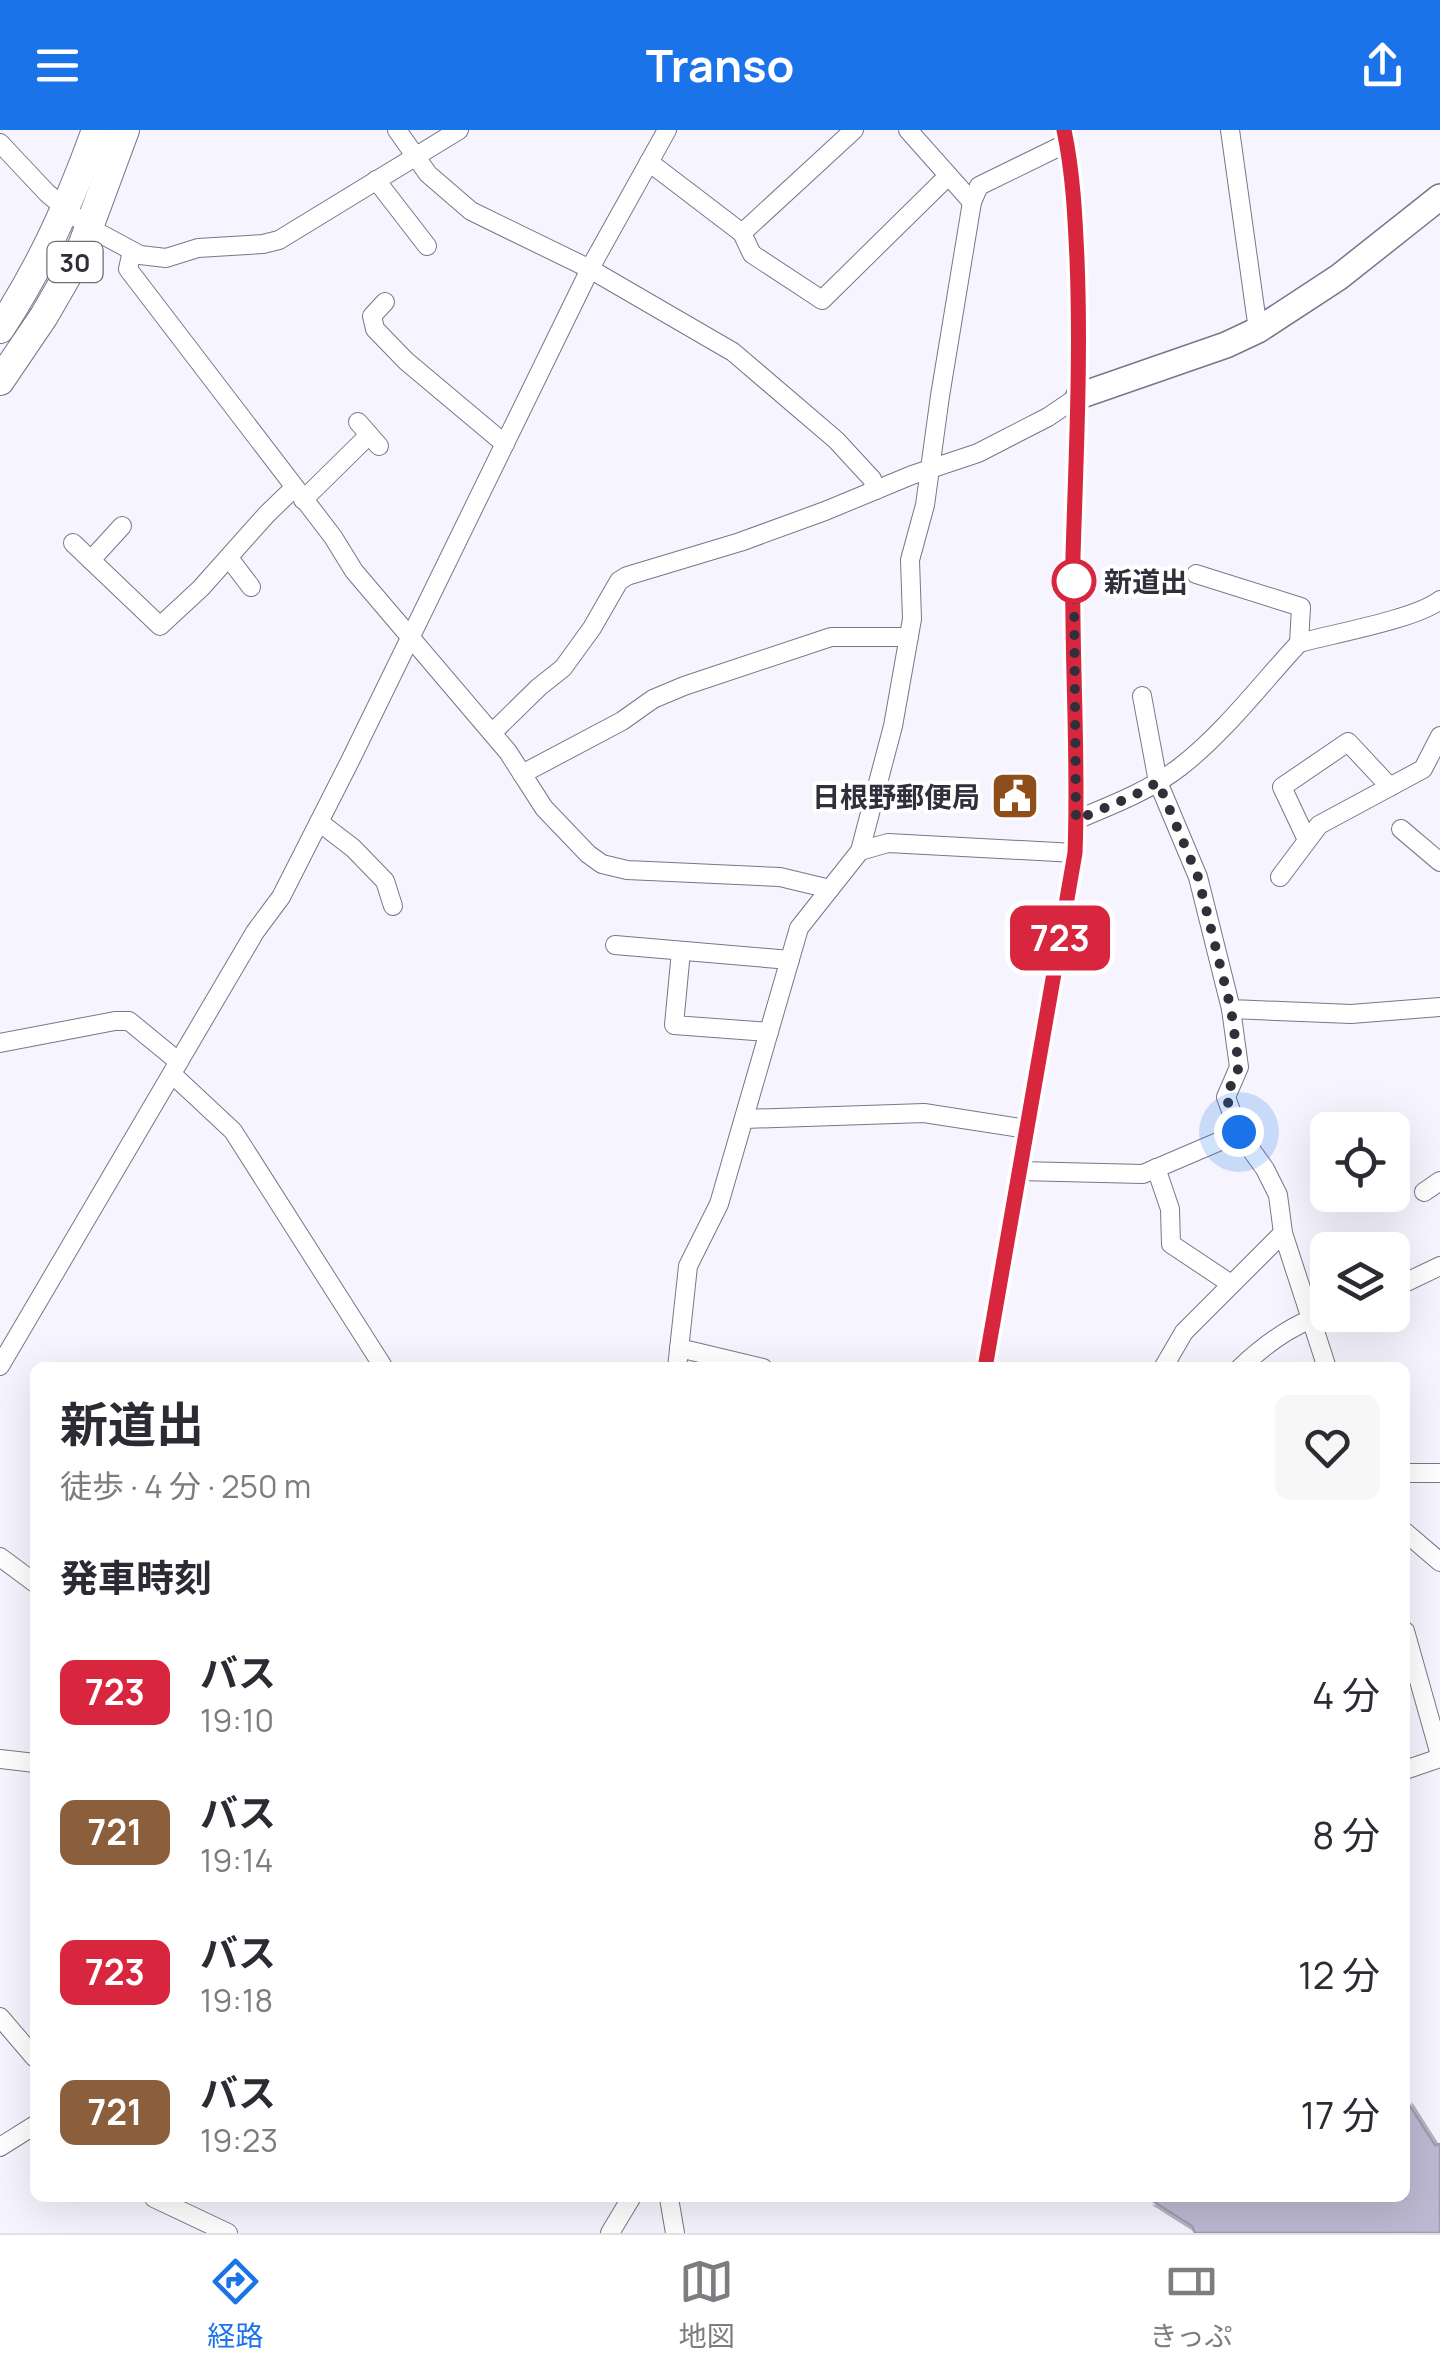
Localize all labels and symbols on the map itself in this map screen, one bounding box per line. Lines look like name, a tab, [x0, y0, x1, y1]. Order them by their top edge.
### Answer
road number: 30	[48, 242, 102, 282]
marker: 新道出	[1053, 560, 1095, 602]
place label: 新道出	[1104, 562, 1188, 600]
public building icon: 日根野郵便局	[989, 770, 1041, 822]
place label: 日根野郵便局	[812, 777, 980, 815]
line badge: 723	[1002, 906, 1118, 970]
your location	[1214, 1107, 1264, 1157]

